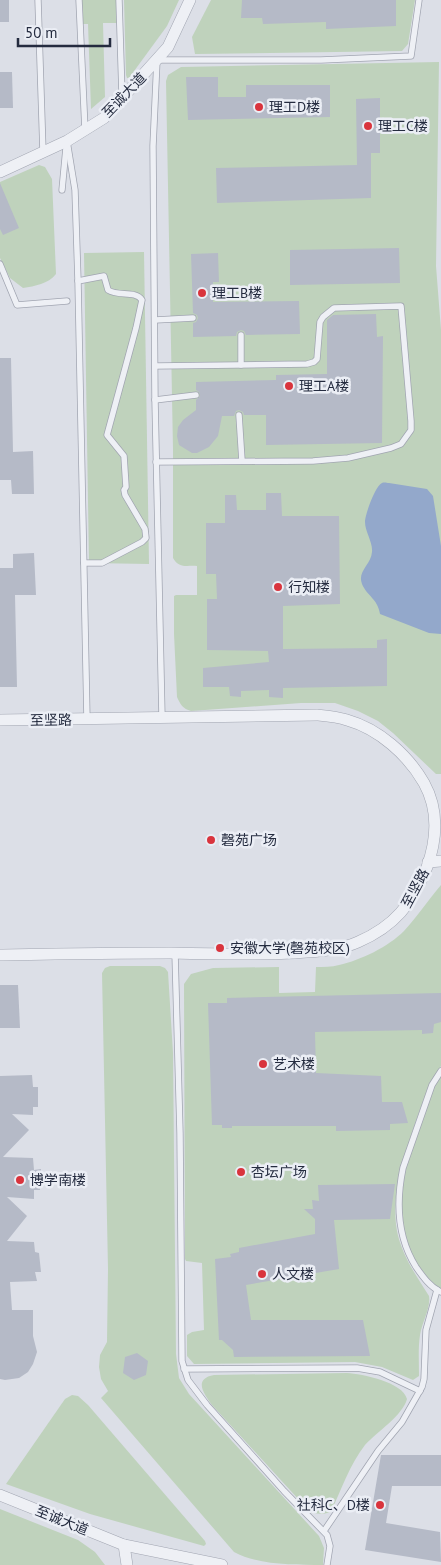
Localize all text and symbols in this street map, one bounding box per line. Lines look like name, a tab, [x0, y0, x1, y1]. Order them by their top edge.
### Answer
scale bar	[18, 15, 110, 47]
text: 50 m	[25, 23, 58, 42]
street label: 至诚大道	[98, 69, 150, 121]
place label: 理工D楼	[269, 98, 320, 116]
marker: 理工D楼	[253, 101, 265, 113]
place label: 理工C楼	[378, 117, 428, 135]
marker: 理工C楼	[362, 120, 374, 132]
place label: 理工B楼	[212, 284, 262, 302]
marker: 理工B楼	[196, 287, 208, 299]
place label: 理工A楼	[299, 377, 349, 395]
marker: 理工A楼	[283, 380, 295, 392]
place label: 行知楼	[288, 578, 330, 596]
marker: 行知楼	[272, 581, 284, 593]
street label: 至坚路	[30, 711, 72, 729]
place label: 磬苑广场	[221, 831, 277, 849]
marker: 磬苑广场	[205, 834, 217, 846]
street label: 至坚路	[397, 865, 433, 911]
place label: 安徽大学(磬苑校区)	[230, 939, 350, 957]
marker: 安徽大学(磬苑校区)	[214, 942, 226, 954]
place label: 艺术楼	[273, 1055, 315, 1073]
marker: 艺术楼	[257, 1058, 269, 1070]
place label: 杏坛广场	[251, 1163, 307, 1181]
marker: 杏坛广场	[235, 1166, 247, 1178]
place label: 博学南楼	[30, 1171, 86, 1189]
marker: 博学南楼	[14, 1174, 26, 1186]
place label: 人文楼	[272, 1265, 314, 1283]
marker: 人文楼	[256, 1268, 268, 1280]
place label: 社科C、D楼	[297, 1496, 370, 1514]
marker: 社科C、D楼	[374, 1499, 386, 1511]
street label: 至诚大道	[33, 1501, 91, 1539]

